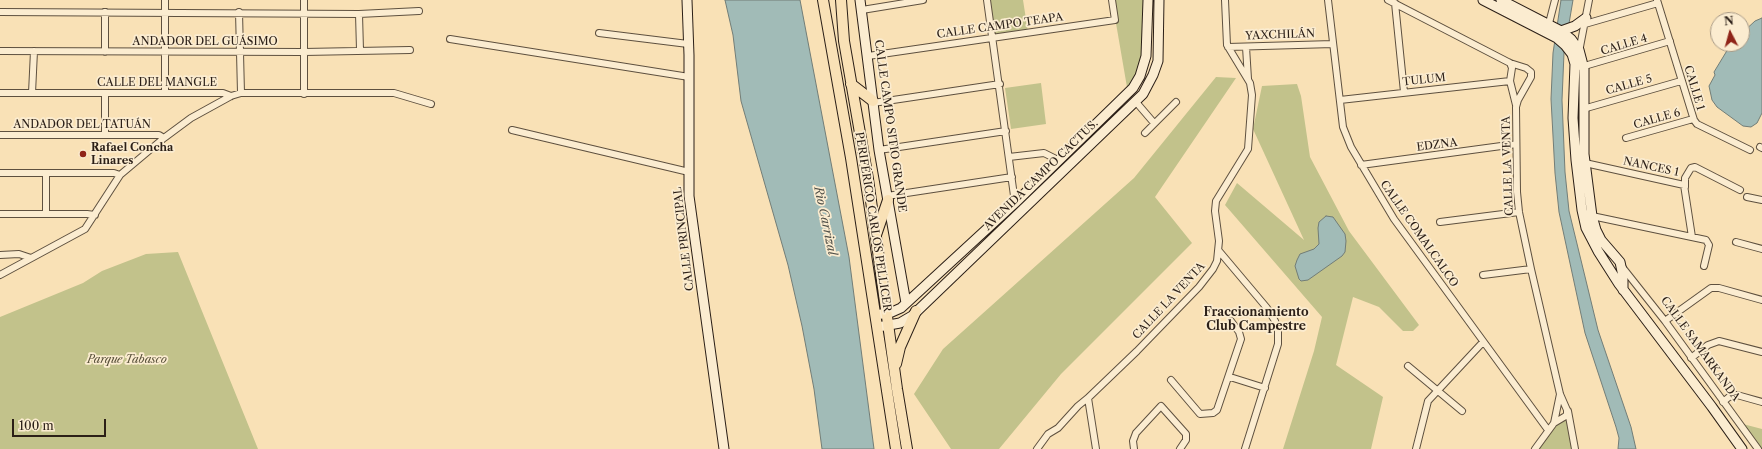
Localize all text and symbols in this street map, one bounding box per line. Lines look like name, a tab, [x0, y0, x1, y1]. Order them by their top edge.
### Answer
street label: CALLE CAMPO TEAPA	[936, 11, 1064, 41]
north arrow	[1710, 12, 1750, 52]
text: N	[1723, 14, 1734, 29]
street label: YAXCHILÁN	[1245, 27, 1315, 43]
street label: CALLE 4	[1599, 32, 1649, 58]
street label: ANDADOR DEL GUÁSIMO	[132, 35, 278, 49]
street label: CALLE CAMPO SITIO GRANDE	[871, 39, 909, 213]
street label: CALLE 1	[1681, 64, 1707, 112]
street label: TULUM	[1402, 71, 1446, 89]
street label: CALLE 5	[1604, 72, 1654, 98]
street label: CALLE DEL MANGLE	[97, 76, 217, 90]
street label: CALLE 6	[1632, 106, 1682, 132]
street label: CALLE LA VENTA	[1500, 116, 1516, 216]
street label: AVENIDA CAMPO CACTUS.	[981, 117, 1101, 233]
street label: ANDADOR DEL TATUÁN	[13, 118, 151, 132]
street label: PERIFÉRICO CARLOS PELLICER	[852, 131, 894, 313]
street label: EDZNA	[1416, 136, 1458, 154]
place label: Rafael Concha Linares	[91, 141, 173, 167]
marker: Rafael Concha Linares	[78, 149, 88, 159]
street label: NANCES 1	[1622, 155, 1680, 179]
street label: CALLE COMALCALCO	[1377, 178, 1461, 290]
water label: Rio Carrizal	[811, 185, 839, 257]
street label: CALLE PRINCIPAL	[671, 186, 697, 292]
street label: CALLE LA VENTA	[1130, 260, 1208, 342]
street label: CALLE SAMARKANDA	[1658, 294, 1742, 404]
district label: Fraccionamiento Club Campestre	[1203, 306, 1309, 334]
park label: Parque Tabasco	[87, 353, 167, 367]
scale bar	[14, 411, 108, 437]
text: 100 m	[19, 418, 54, 433]

